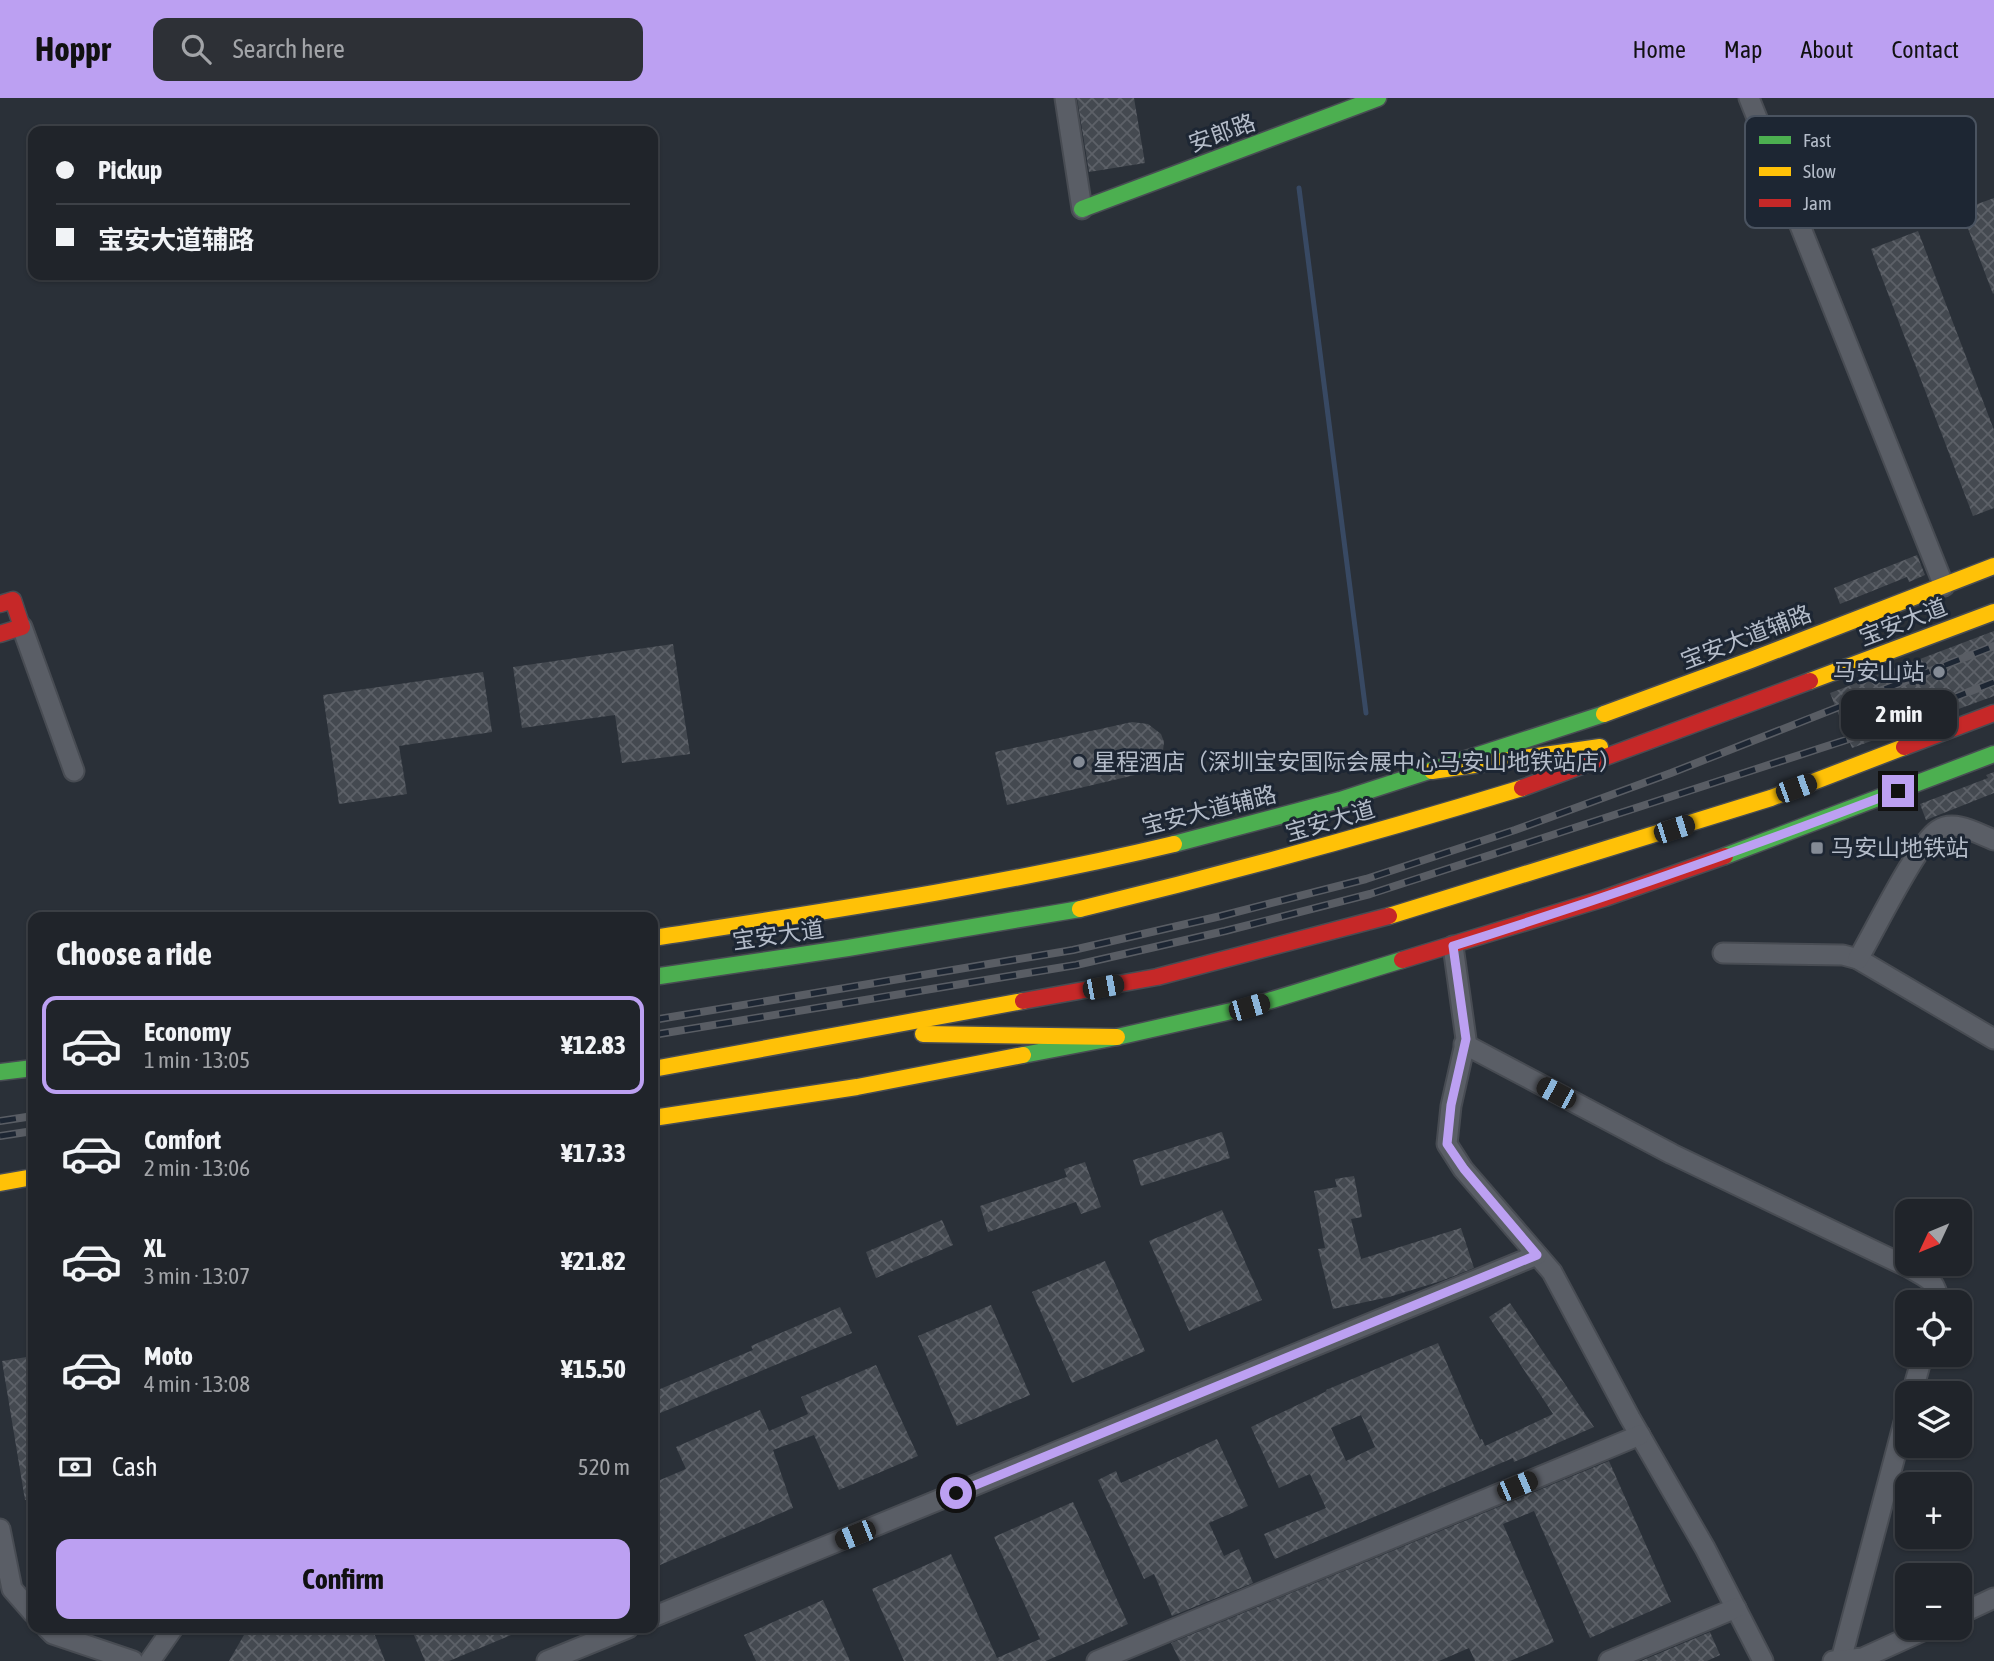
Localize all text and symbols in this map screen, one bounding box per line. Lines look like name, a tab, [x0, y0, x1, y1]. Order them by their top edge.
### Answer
search box	[153, 18, 643, 81]
text: Hoppr	[35, 30, 111, 68]
icon: search	[177, 30, 215, 68]
text: Search here	[233, 34, 345, 64]
text: Home	[1632, 36, 1686, 63]
text: Map	[1724, 36, 1762, 63]
text: About	[1800, 36, 1853, 63]
text: Contact	[1891, 36, 1959, 63]
street label: 安郎路	[1185, 109, 1259, 157]
legend	[1745, 116, 1976, 228]
text: Fast	[1803, 129, 1831, 151]
text: Pickup	[98, 155, 162, 185]
text: Slow	[1803, 160, 1837, 182]
text: Jam	[1803, 192, 1832, 214]
text: 宝安大道辅路	[98, 225, 254, 255]
street label: 宝安大道	[1855, 593, 1951, 651]
street label: 宝安大道辅路	[1677, 600, 1815, 674]
place label: 马安山站	[1833, 659, 1925, 685]
marker: 马安山站	[1931, 664, 1947, 680]
callout: 2 min	[1840, 690, 1956, 738]
text: 2 min	[1876, 701, 1922, 727]
place label: 星程酒店（深圳宝安国际会展中心马安山地铁站店）	[1093, 749, 1622, 775]
marker: 星程酒店（深圳宝安国际会展中心马安山地铁站店）	[1071, 754, 1087, 770]
car	[1773, 771, 1820, 805]
route end	[1882, 775, 1914, 807]
street label: 宝安大道辅路	[1139, 781, 1279, 839]
street label: 宝安大道	[1282, 796, 1378, 846]
car	[1651, 813, 1698, 845]
place label: 马安山地铁站	[1831, 835, 1969, 861]
marker: 马安山地铁站	[1809, 840, 1825, 856]
street label: 宝安大道	[731, 916, 825, 954]
text: Choose a ride	[56, 935, 212, 972]
car	[1081, 973, 1126, 1001]
car	[1226, 991, 1273, 1023]
icon: car	[60, 1014, 123, 1077]
text: Economy	[144, 1017, 231, 1047]
text: ¥12.83	[561, 1030, 626, 1060]
text: 1 min · 13:05	[144, 1047, 250, 1073]
car	[1533, 1074, 1580, 1112]
icon: car	[60, 1122, 123, 1185]
text: Comfort	[144, 1125, 221, 1155]
text: ¥17.33	[561, 1138, 626, 1168]
text: 2 min · 13:06	[144, 1155, 250, 1181]
north arrow	[1895, 1199, 1972, 1276]
map controls	[1895, 1199, 1972, 1640]
icon: car	[60, 1230, 123, 1293]
text: XL	[144, 1233, 166, 1263]
text: ¥21.82	[561, 1246, 626, 1276]
text: 3 min · 13:07	[144, 1263, 250, 1289]
button: locate	[1895, 1290, 1972, 1367]
icon: car	[60, 1338, 123, 1401]
text: Moto	[144, 1341, 193, 1371]
text: ¥15.50	[561, 1354, 626, 1384]
text: 4 min · 13:08	[144, 1371, 250, 1397]
button: layers	[1895, 1381, 1972, 1458]
icon: cash	[56, 1448, 94, 1486]
text: Cash	[112, 1452, 158, 1482]
text: 520 m	[578, 1454, 630, 1480]
car	[1494, 1468, 1541, 1504]
button: +	[1895, 1472, 1972, 1549]
route start	[940, 1477, 972, 1509]
car	[832, 1517, 879, 1553]
button: Confirm	[56, 1539, 630, 1619]
button: −	[1895, 1563, 1972, 1640]

